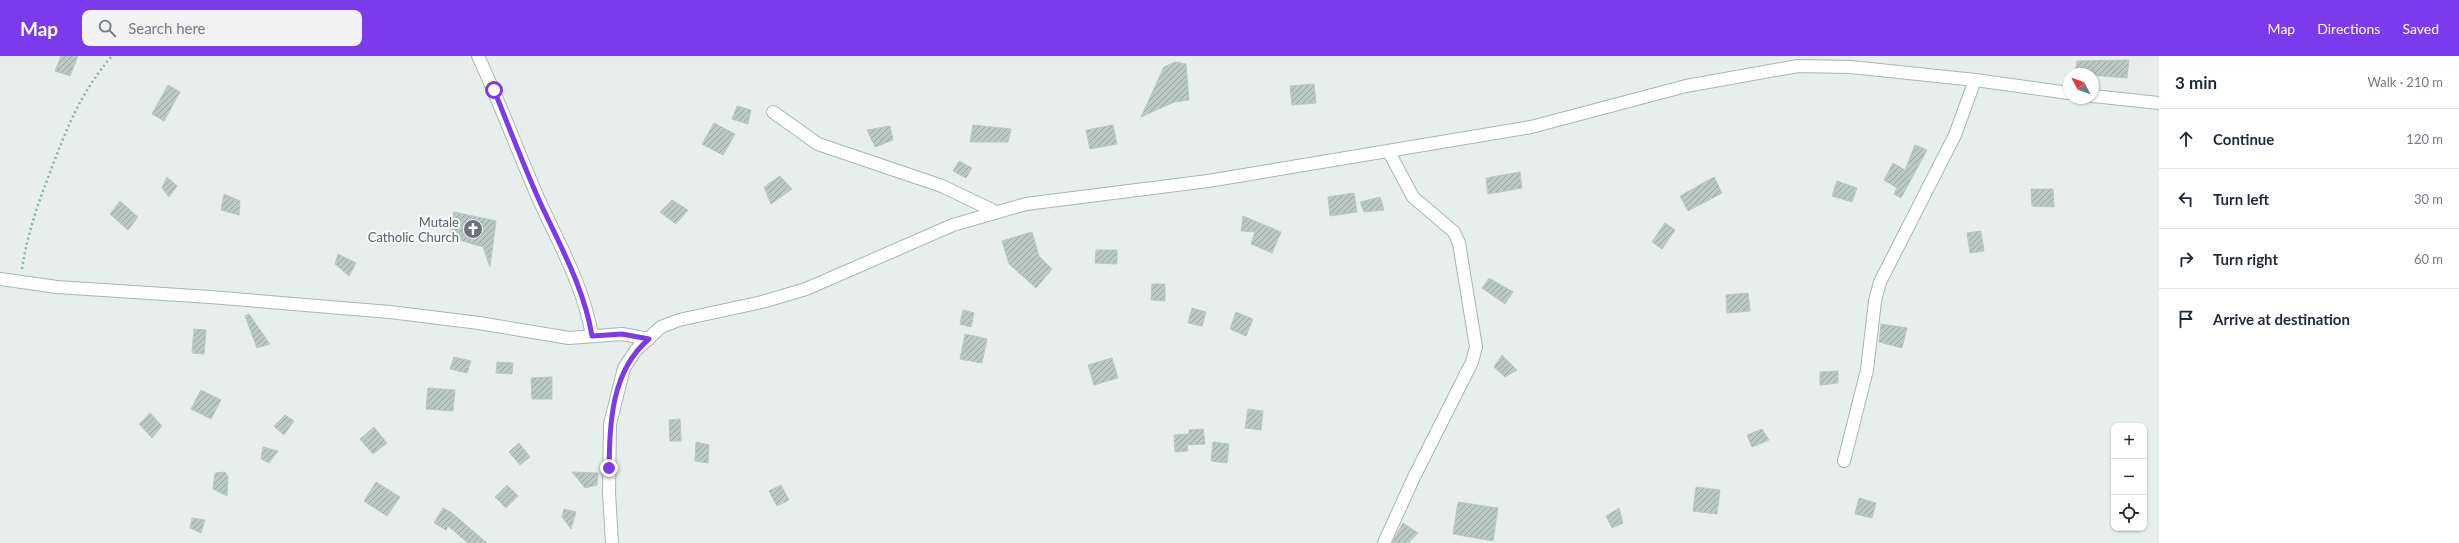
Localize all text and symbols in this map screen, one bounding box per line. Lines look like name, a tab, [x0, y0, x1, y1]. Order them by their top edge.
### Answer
search box	[82, 10, 362, 46]
text: Map	[20, 17, 58, 40]
icon: search	[96, 17, 118, 39]
text: Search here	[128, 19, 206, 37]
text: Map	[2268, 20, 2295, 37]
text: Directions	[2317, 20, 2380, 37]
text: Saved	[2402, 20, 2439, 37]
north arrow	[2063, 68, 2099, 104]
text: 3 min	[2175, 72, 2217, 93]
text: Walk · 210 m	[2367, 74, 2443, 90]
route start	[485, 81, 503, 99]
icon: ahead	[2175, 128, 2197, 150]
text: Continue	[2213, 130, 2274, 148]
text: 120 m	[2406, 131, 2443, 147]
icon: left	[2175, 188, 2197, 210]
text: Turn left	[2213, 190, 2269, 208]
text: 30 m	[2414, 191, 2443, 207]
place label: Mutale Catholic Church	[368, 214, 459, 245]
church icon: Mutale Catholic Church	[462, 218, 484, 240]
icon: right	[2175, 248, 2197, 270]
text: Turn right	[2213, 250, 2278, 268]
text: 60 m	[2414, 251, 2443, 267]
icon: arrive	[2175, 308, 2197, 330]
text: Arrive at destination	[2213, 310, 2350, 328]
map controls	[2111, 423, 2147, 531]
button: +	[2111, 423, 2147, 459]
route end	[600, 459, 618, 477]
button: −	[2111, 459, 2147, 495]
button: locate	[2111, 495, 2147, 531]

